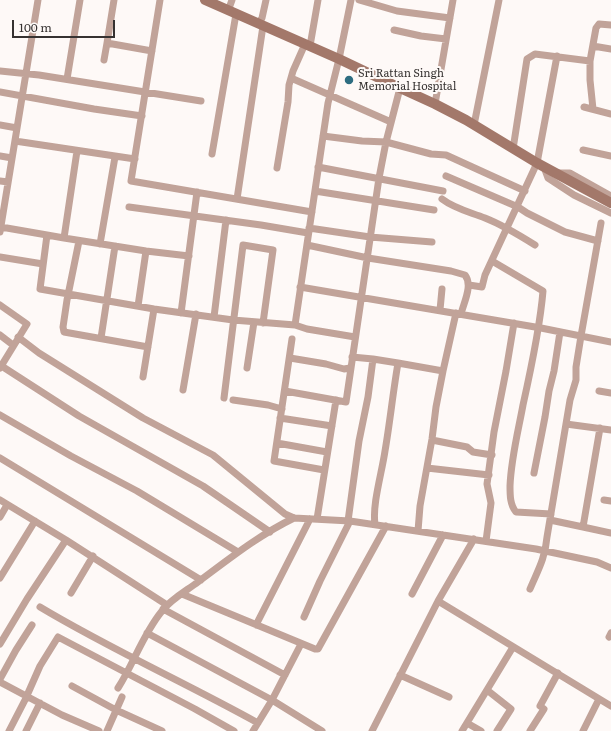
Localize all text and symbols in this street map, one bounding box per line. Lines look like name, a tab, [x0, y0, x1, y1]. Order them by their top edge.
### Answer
scale bar	[14, 12, 117, 38]
text: 100 m	[19, 18, 52, 36]
place label: Sri Rattan Singh Memorial Hospital	[358, 67, 456, 93]
marker: Sri Rattan Singh Memorial Hospital	[343, 74, 355, 86]

